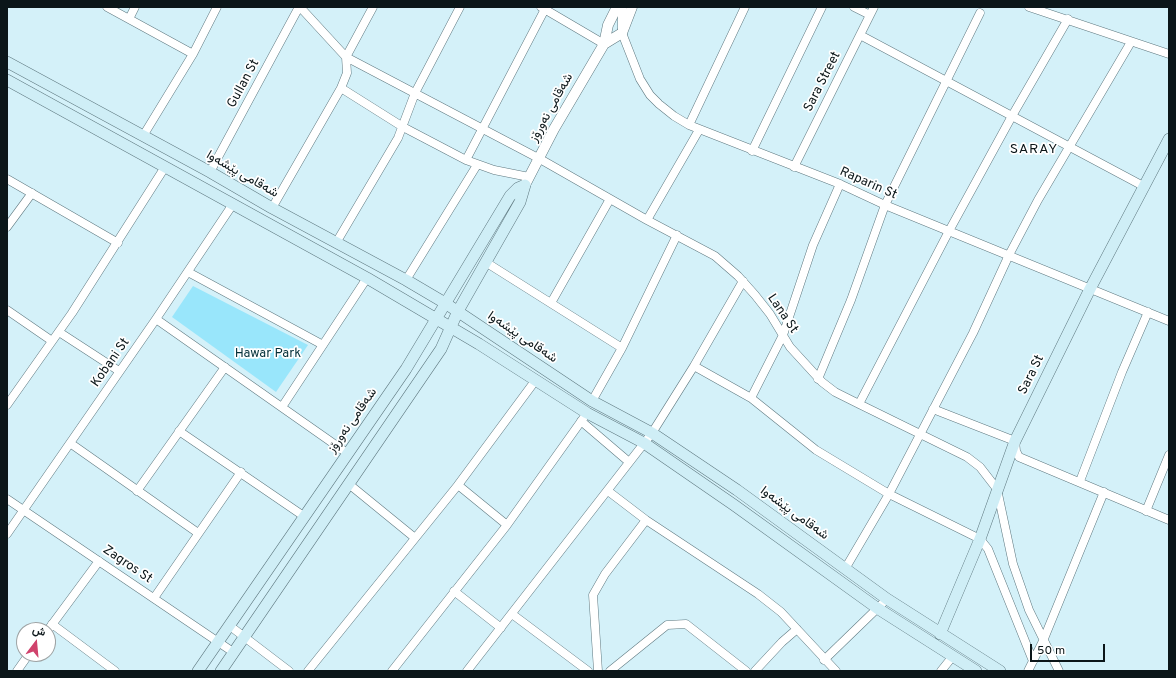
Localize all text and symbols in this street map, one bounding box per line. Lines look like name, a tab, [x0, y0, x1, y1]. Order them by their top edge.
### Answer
street label: Sara Street	[801, 49, 845, 115]
street label: Gullan St	[225, 57, 263, 111]
street label: شەقامی نەورۆز	[527, 71, 577, 145]
district label: SARAY	[1010, 142, 1058, 158]
street label: شەقامی پێشەوا	[203, 148, 281, 202]
street label: Raparin St	[837, 164, 899, 204]
street label: Lana St	[763, 291, 801, 337]
street label: شەقامی پێشەوا	[484, 309, 560, 367]
street label: Kobani St	[88, 335, 134, 391]
park label: Hawar Park	[235, 346, 301, 362]
street label: Sara St	[1016, 353, 1048, 397]
street label: شەقامی نەورۆز	[325, 385, 381, 457]
street label: شەقامی پێشەوا	[757, 484, 831, 544]
street label: Zagros St	[99, 543, 155, 587]
north arrow	[16, 622, 56, 662]
text: ش	[31, 623, 47, 640]
scale bar	[1032, 636, 1107, 662]
text: 50 m	[1037, 643, 1065, 659]

